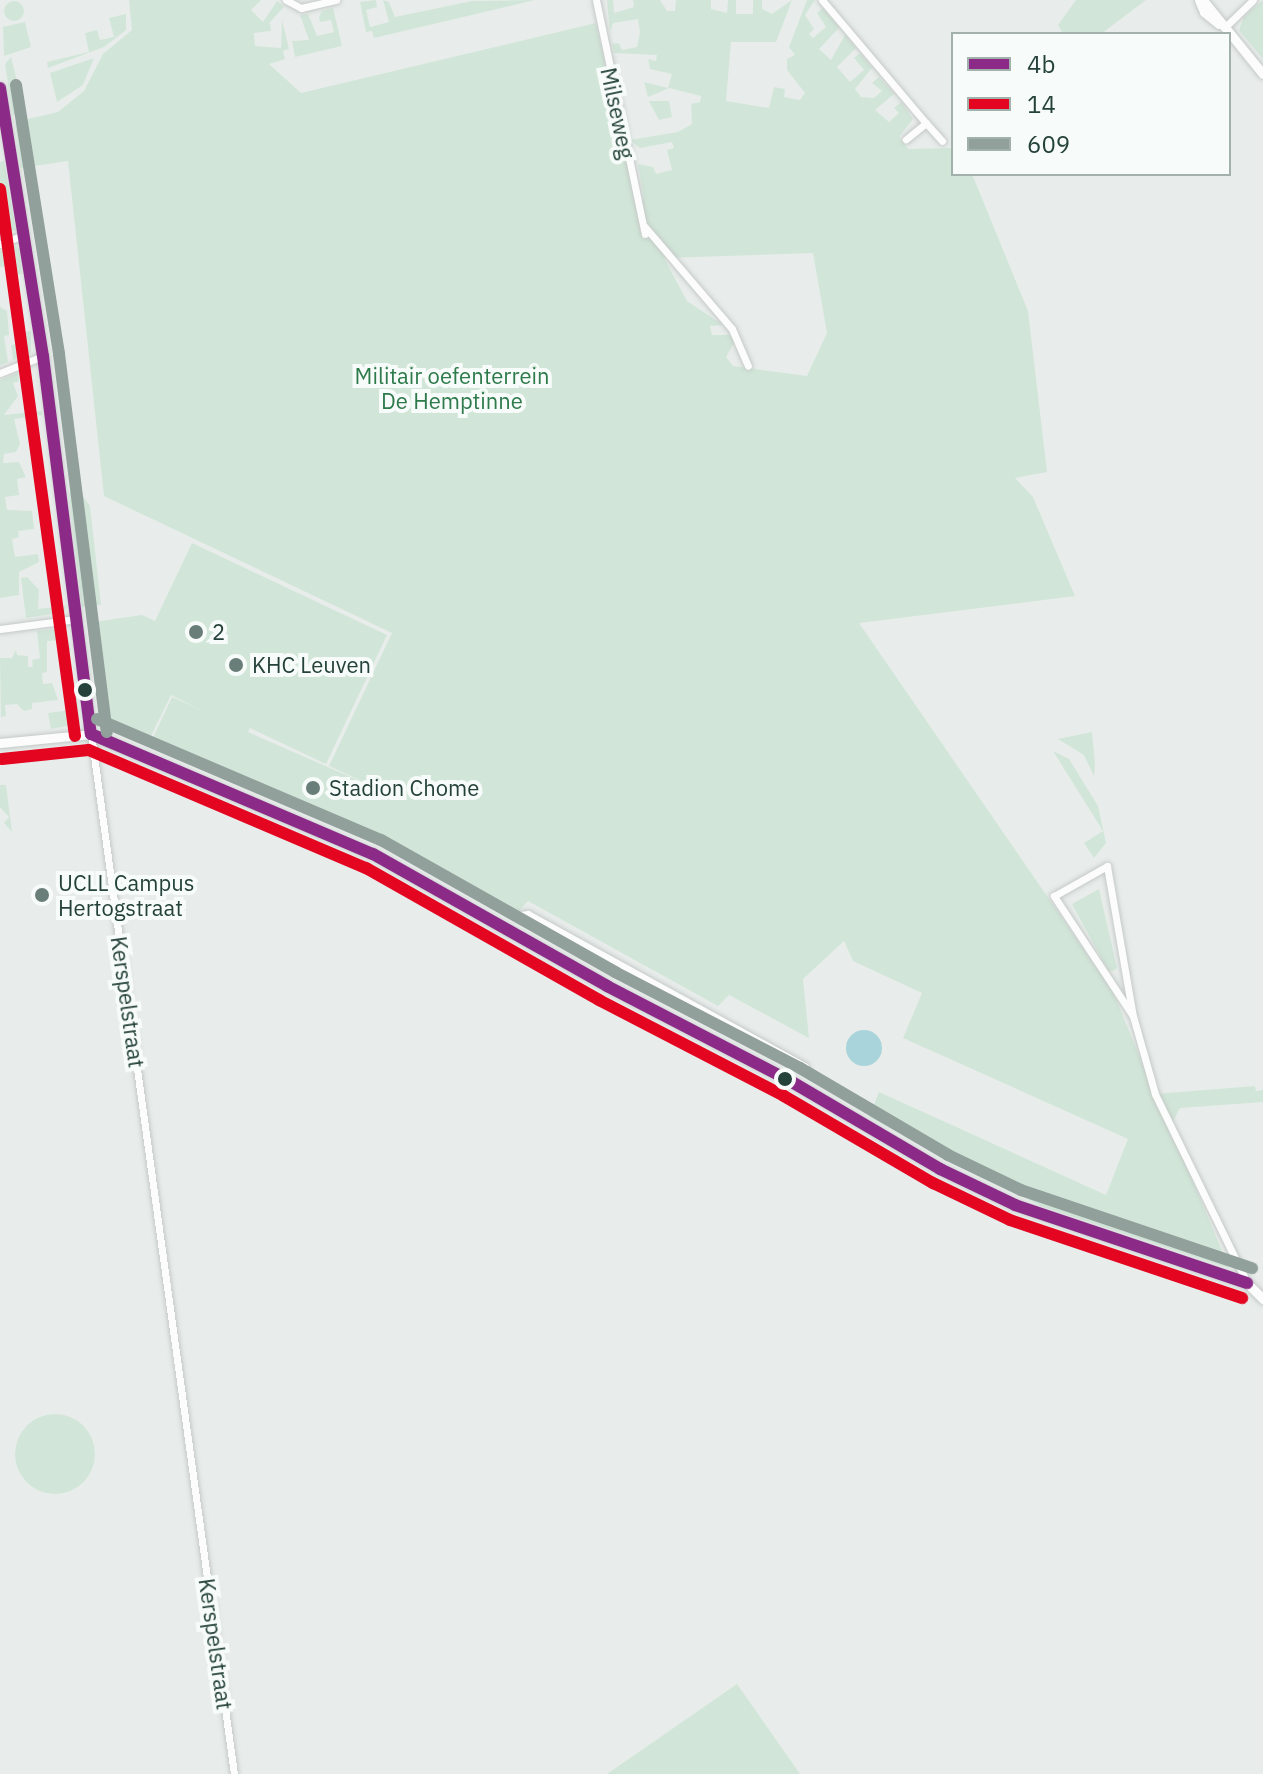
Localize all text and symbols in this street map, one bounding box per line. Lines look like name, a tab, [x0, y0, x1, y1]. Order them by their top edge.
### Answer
legend	[951, 32, 1231, 176]
text: 4b	[1027, 48, 1055, 80]
street label: Milseweg	[595, 65, 641, 161]
text: 14	[1027, 88, 1056, 120]
text: 609	[1027, 128, 1070, 160]
park label: Militair oefenterrein De Hemptinne	[355, 362, 549, 414]
place label: 2	[212, 619, 225, 645]
marker: 2	[187, 623, 205, 641]
place label: KHC Leuven	[252, 652, 371, 678]
marker: KHC Leuven	[227, 656, 245, 674]
unlabelled marker	[77, 682, 93, 698]
place label: Stadion Chome	[329, 775, 479, 801]
marker: Stadion Chome	[304, 779, 322, 797]
place label: UCLL Campus Hertogstraat	[58, 869, 194, 920]
marker: UCLL Campus Hertogstraat	[33, 886, 51, 904]
street label: Kerspelstraat	[106, 935, 150, 1069]
unlabelled marker	[777, 1071, 793, 1087]
street label: Kerspelstraat	[194, 1577, 238, 1711]

